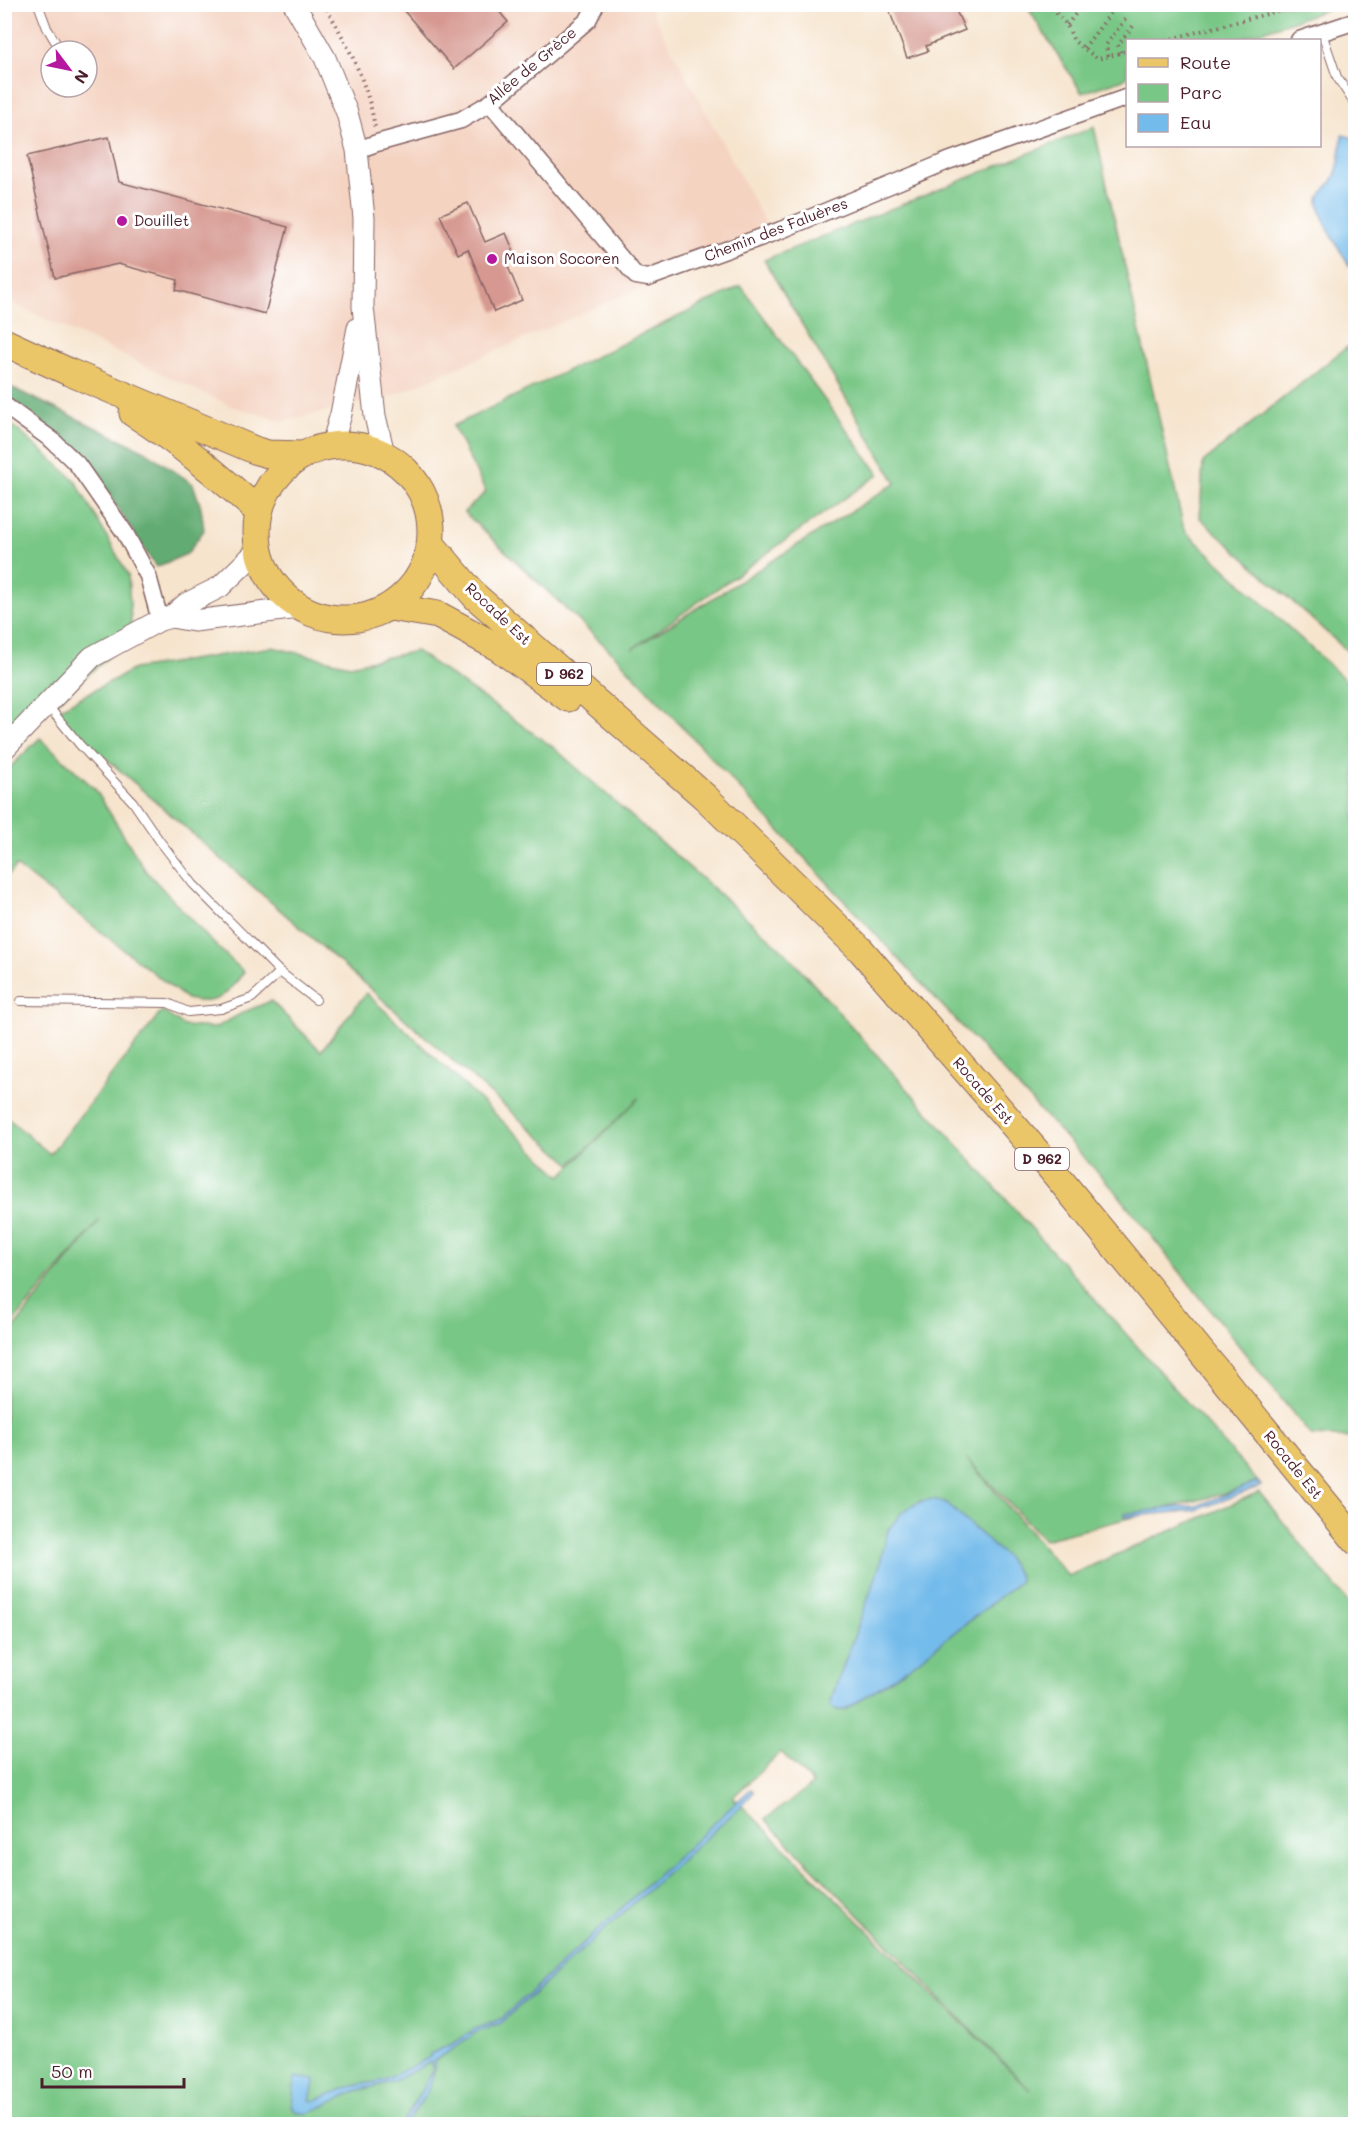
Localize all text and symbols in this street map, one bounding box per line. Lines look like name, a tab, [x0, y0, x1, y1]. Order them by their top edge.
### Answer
street label: Allée de Grèce	[482, 22, 580, 109]
north arrow	[39, 39, 99, 99]
legend	[1126, 39, 1321, 147]
text: Route	[1180, 50, 1231, 74]
text: N	[70, 66, 94, 88]
text: Parc	[1180, 80, 1222, 104]
text: Eau	[1180, 110, 1211, 134]
street label: Chemin des Faluères	[701, 192, 850, 266]
place label: Douillet	[134, 210, 189, 230]
marker: Douillet	[115, 214, 129, 228]
place label: Maison Socoren	[504, 248, 619, 268]
marker: Maison Socoren	[485, 252, 499, 266]
street label: Rocade Est	[462, 578, 536, 649]
road number: D 962	[537, 663, 591, 685]
street label: Rocade Est	[949, 1053, 1018, 1128]
road number: D 962	[1015, 1148, 1069, 1170]
street label: Rocade Est	[1260, 1426, 1328, 1503]
scale bar	[42, 2051, 184, 2089]
text: 50 m	[51, 2059, 93, 2083]

